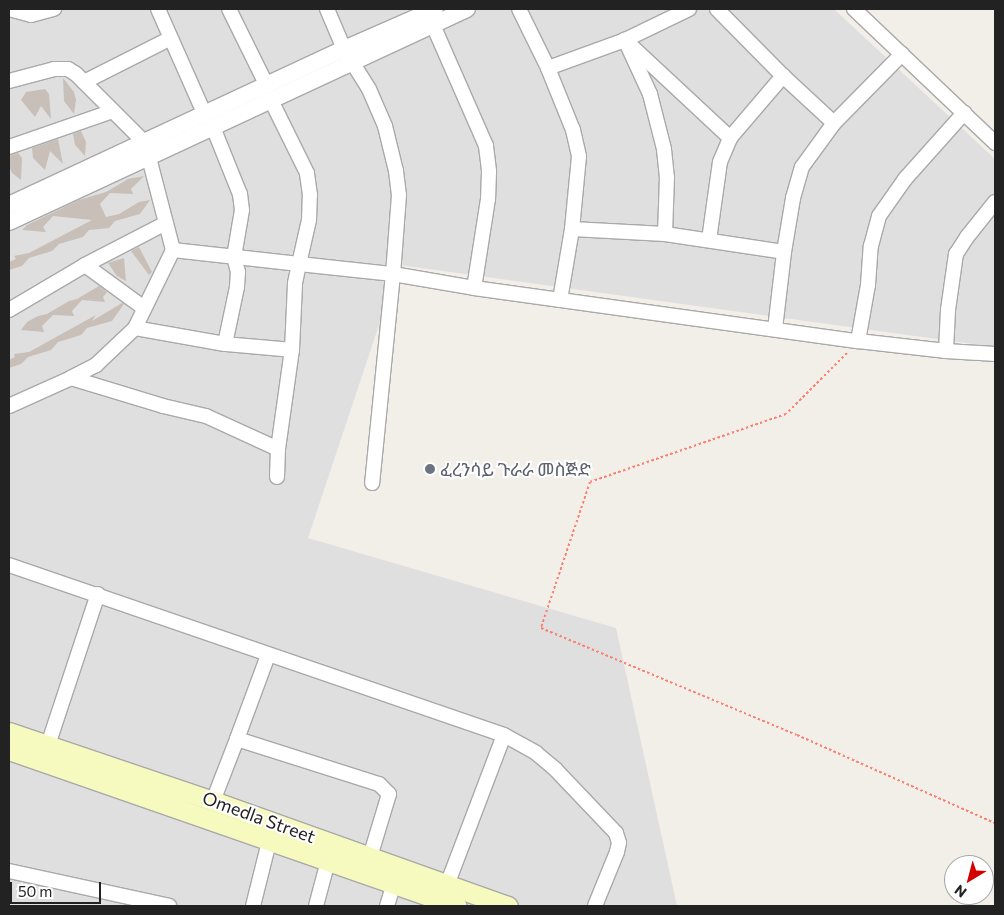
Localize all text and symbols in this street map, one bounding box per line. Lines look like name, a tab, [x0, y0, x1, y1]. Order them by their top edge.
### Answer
place label: ፈረንሳይ ጉራራ መስጅድ	[440, 458, 591, 480]
marker: ፈረንሳይ ጉራራ መስጅድ	[424, 463, 436, 475]
street label: Omedla Street	[200, 787, 318, 847]
north arrow	[944, 855, 994, 905]
scale bar	[12, 872, 104, 904]
text: 50 m	[18, 882, 52, 900]
text: N	[951, 882, 970, 902]

